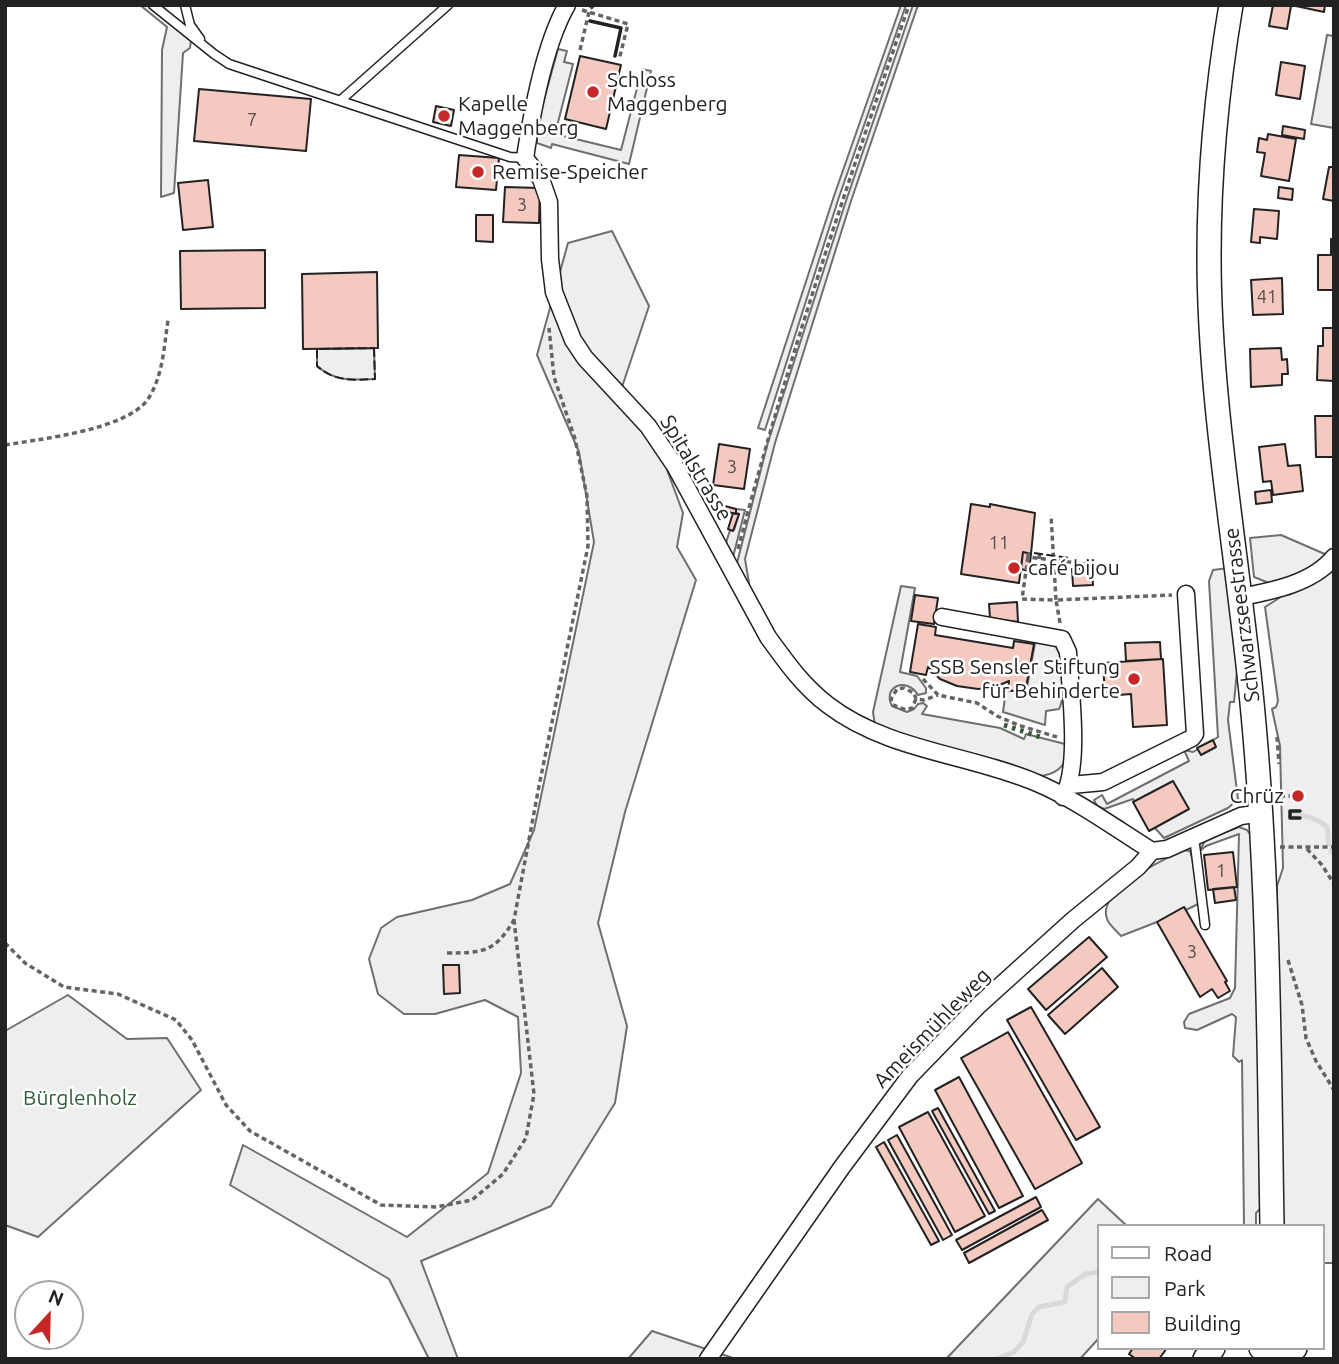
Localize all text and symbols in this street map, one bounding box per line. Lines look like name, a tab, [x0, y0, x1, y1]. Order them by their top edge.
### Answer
place label: Schloss Maggenberg	[607, 67, 728, 117]
marker: Schloss Maggenberg	[585, 84, 601, 100]
place label: Kapelle Maggenberg	[458, 91, 579, 141]
marker: Kapelle Maggenberg	[436, 108, 452, 124]
house number: 7	[247, 109, 257, 131]
place label: Remise-Speicher	[492, 159, 648, 185]
marker: Remise-Speicher	[470, 164, 486, 180]
house number: 3	[517, 194, 527, 216]
house number: 41	[1257, 286, 1277, 308]
street label: Spitalstrasse	[655, 411, 737, 525]
house number: 3	[727, 456, 737, 478]
street label: Schwarzseestrasse	[1219, 526, 1265, 704]
house number: 11	[989, 532, 1009, 554]
place label: café bijou	[1028, 555, 1120, 581]
marker: café bijou	[1006, 560, 1022, 576]
place label: SSB Sensler Stiftung für Behinderte	[930, 654, 1120, 704]
marker: SSB Sensler Stiftung für Behinderte	[1126, 671, 1142, 687]
place label: Chrüz	[1230, 783, 1284, 809]
marker: Chrüz	[1290, 788, 1306, 804]
house number: 1	[1216, 860, 1226, 882]
house number: 3	[1187, 941, 1197, 963]
street label: Ameismühleweg	[869, 963, 995, 1093]
park label: Bürglenholz	[23, 1085, 137, 1111]
legend	[1098, 1224, 1325, 1350]
text: Road	[1164, 1241, 1212, 1265]
text: Park	[1164, 1276, 1206, 1300]
north arrow	[14, 1280, 84, 1350]
text: N	[45, 1285, 67, 1310]
text: Building	[1164, 1311, 1241, 1335]

